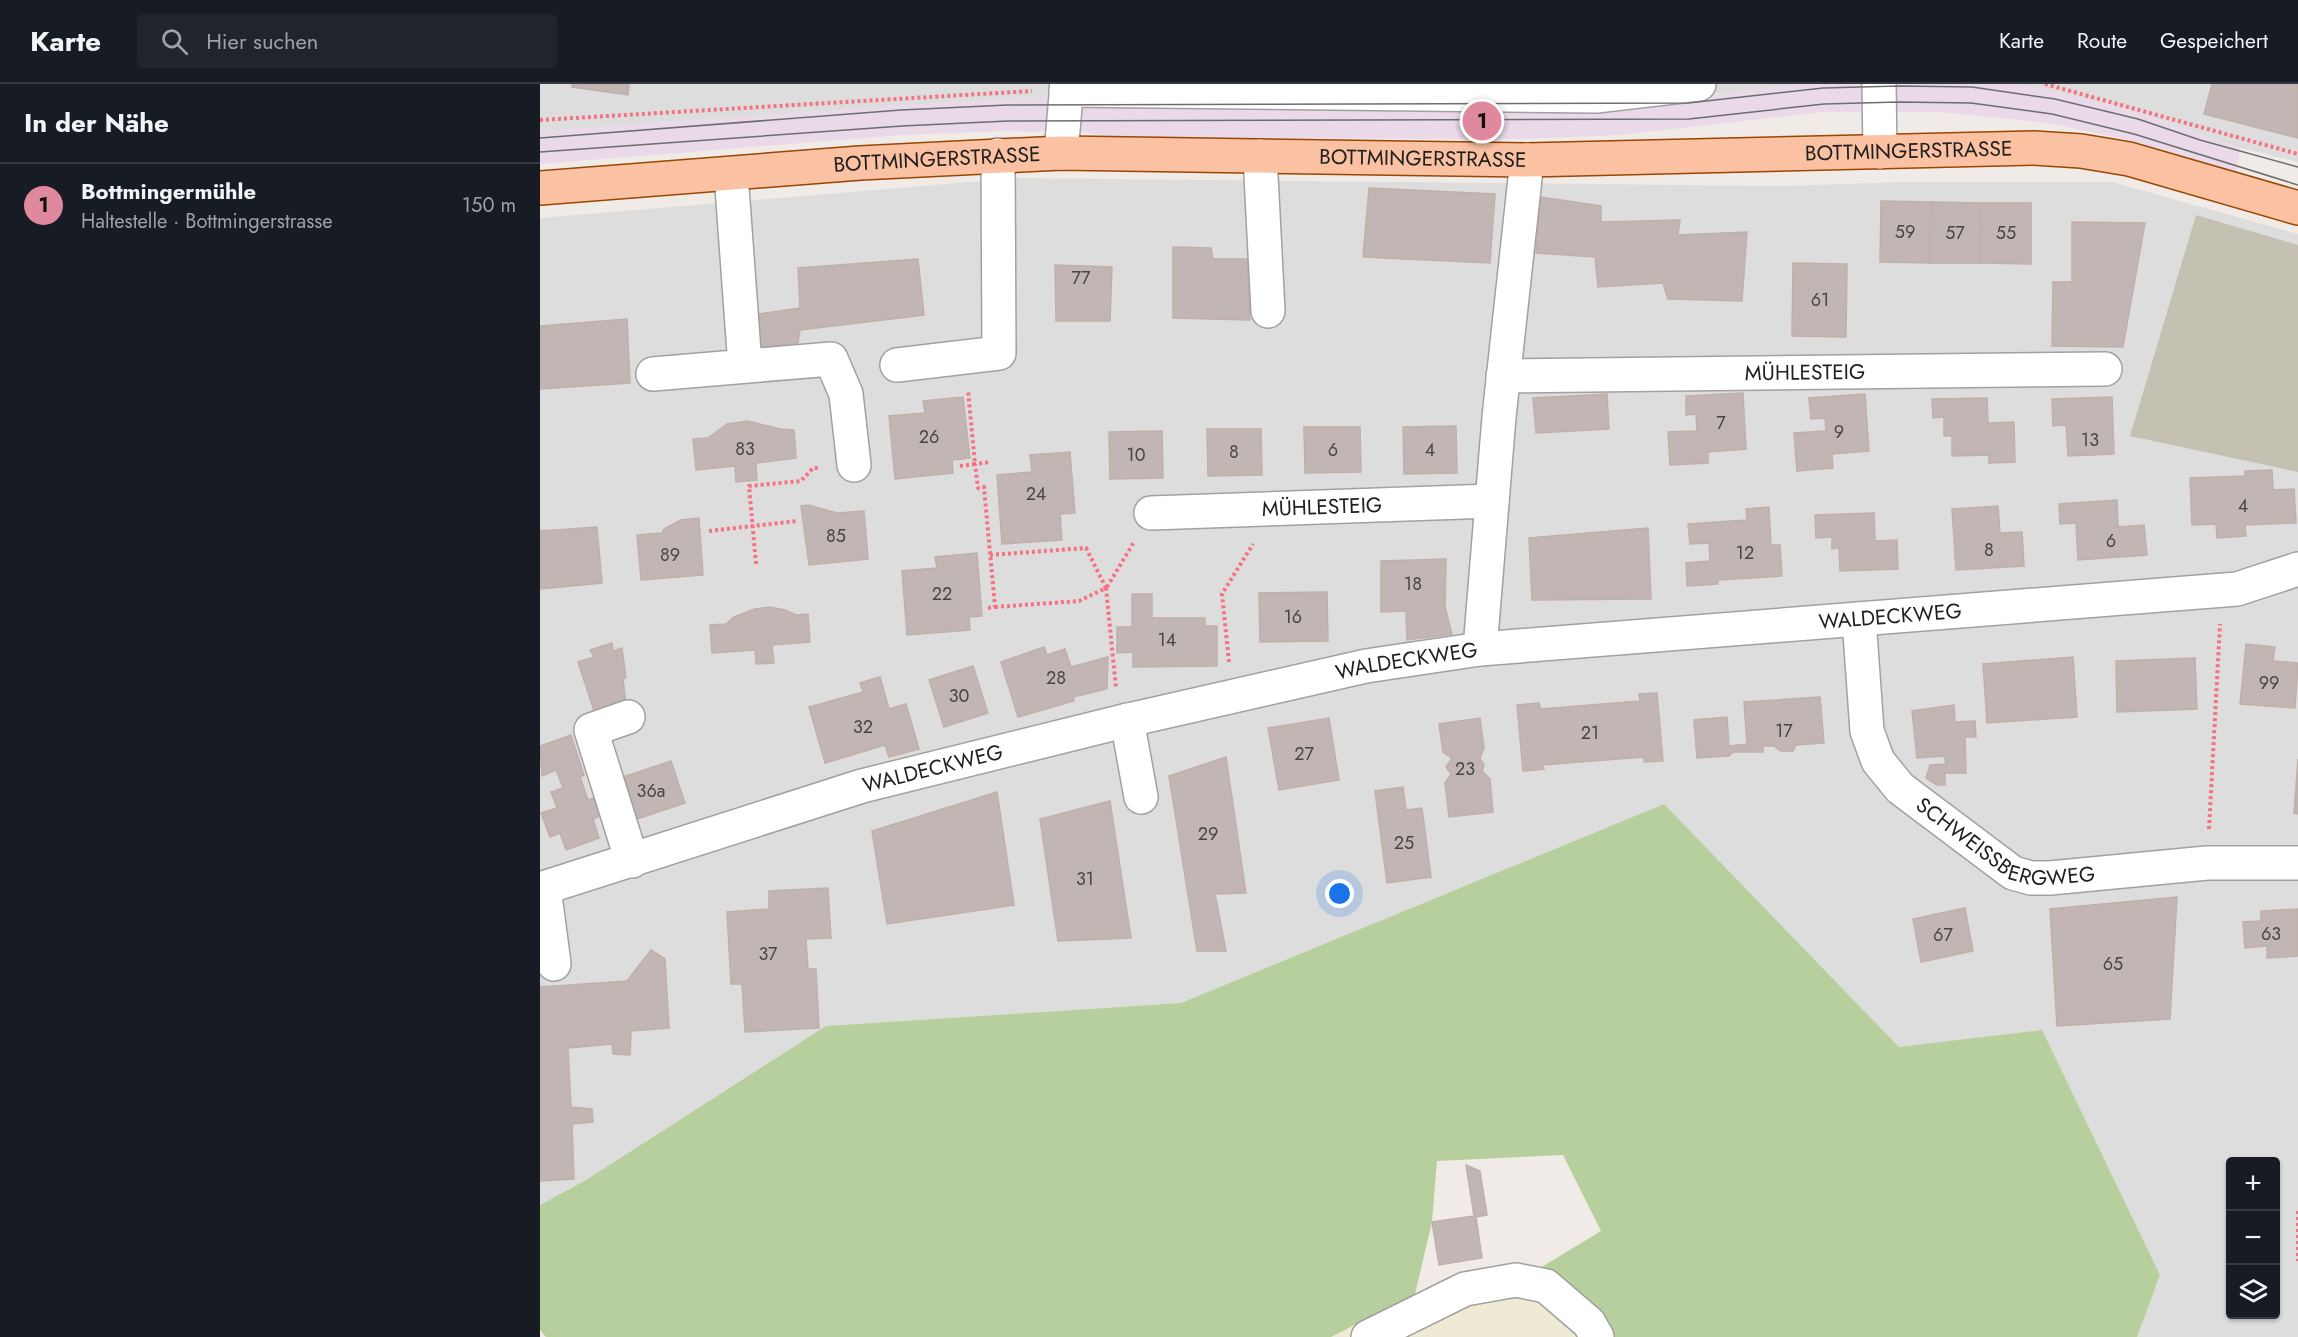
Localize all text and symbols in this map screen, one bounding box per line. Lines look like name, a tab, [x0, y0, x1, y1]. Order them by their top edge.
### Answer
search box	[137, 14, 557, 68]
text: Karte	[30, 21, 101, 62]
icon: search	[158, 25, 191, 58]
text: Hier suchen	[206, 25, 318, 57]
text: Karte	[1999, 26, 2044, 56]
text: Route	[2077, 26, 2127, 56]
text: Gespeichert	[2160, 26, 2268, 56]
pin: 1	[1462, 99, 1502, 144]
text: In der Nähe	[24, 104, 169, 142]
street label: BOTTMINGERSTRASSE	[1805, 134, 2013, 168]
street label: BOTTMINGERSTRASSE	[832, 139, 1041, 180]
street label: BOTTMINGERSTRASSE	[1319, 142, 1527, 175]
text: Bottmingermühle	[81, 175, 256, 207]
text: 1	[38, 191, 49, 220]
text: 150 m	[462, 191, 516, 220]
text: Haltestelle · Bottmingerstrasse	[81, 207, 333, 236]
house number: 59	[1895, 219, 1915, 245]
house number: 57	[1945, 220, 1965, 246]
house number: 55	[1996, 220, 2016, 246]
house number: 77	[1072, 265, 1091, 291]
house number: 61	[1811, 287, 1829, 313]
street label: MÜHLESTEIG	[1745, 357, 1865, 388]
house number: 7	[1716, 410, 1726, 436]
house number: 9	[1834, 419, 1844, 445]
house number: 26	[919, 424, 939, 450]
house number: 13	[2081, 427, 2099, 453]
house number: 83	[735, 436, 755, 462]
house number: 6	[1328, 437, 1338, 463]
house number: 4	[1425, 437, 1435, 463]
house number: 8	[1229, 439, 1239, 465]
house number: 10	[1127, 442, 1146, 468]
house number: 24	[1026, 481, 1046, 507]
street label: MÜHLESTEIG	[1261, 490, 1383, 524]
house number: 4	[2238, 493, 2248, 519]
house number: 85	[826, 523, 846, 549]
house number: 6	[2106, 528, 2116, 554]
house number: 8	[1984, 537, 1994, 563]
house number: 12	[1736, 540, 1754, 566]
house number: 89	[660, 542, 680, 568]
house number: 18	[1404, 571, 1422, 597]
house number: 22	[932, 581, 952, 607]
street label: WALDECKWEG	[1818, 596, 1963, 637]
house number: 16	[1284, 604, 1302, 630]
house number: 14	[1158, 627, 1176, 653]
street label: WALDECKWEG	[1333, 635, 1479, 687]
house number: 28	[1046, 665, 1066, 691]
house number: 99	[2259, 670, 2279, 696]
house number: 30	[949, 683, 970, 709]
house number: 32	[853, 714, 873, 740]
house number: 17	[1775, 718, 1793, 744]
house number: 21	[1581, 720, 1599, 746]
street label: WALDECKWEG	[860, 737, 1006, 800]
house number: 27	[1294, 741, 1314, 767]
house number: 23	[1455, 756, 1475, 782]
house number: 36a	[637, 778, 665, 804]
street label: SCHWEISSBERGWEG	[1910, 790, 2096, 893]
house number: 29	[1198, 821, 1218, 847]
house number: 25	[1394, 830, 1414, 856]
house number: 31	[1076, 866, 1094, 892]
your location	[1325, 879, 1354, 908]
house number: 63	[2261, 921, 2281, 947]
house number: 67	[1933, 922, 1953, 948]
house number: 37	[758, 941, 778, 967]
house number: 65	[2103, 951, 2123, 977]
map controls	[2226, 1157, 2280, 1319]
button: +	[2226, 1157, 2280, 1211]
button: −	[2226, 1211, 2280, 1265]
button: layers	[2226, 1265, 2280, 1319]

